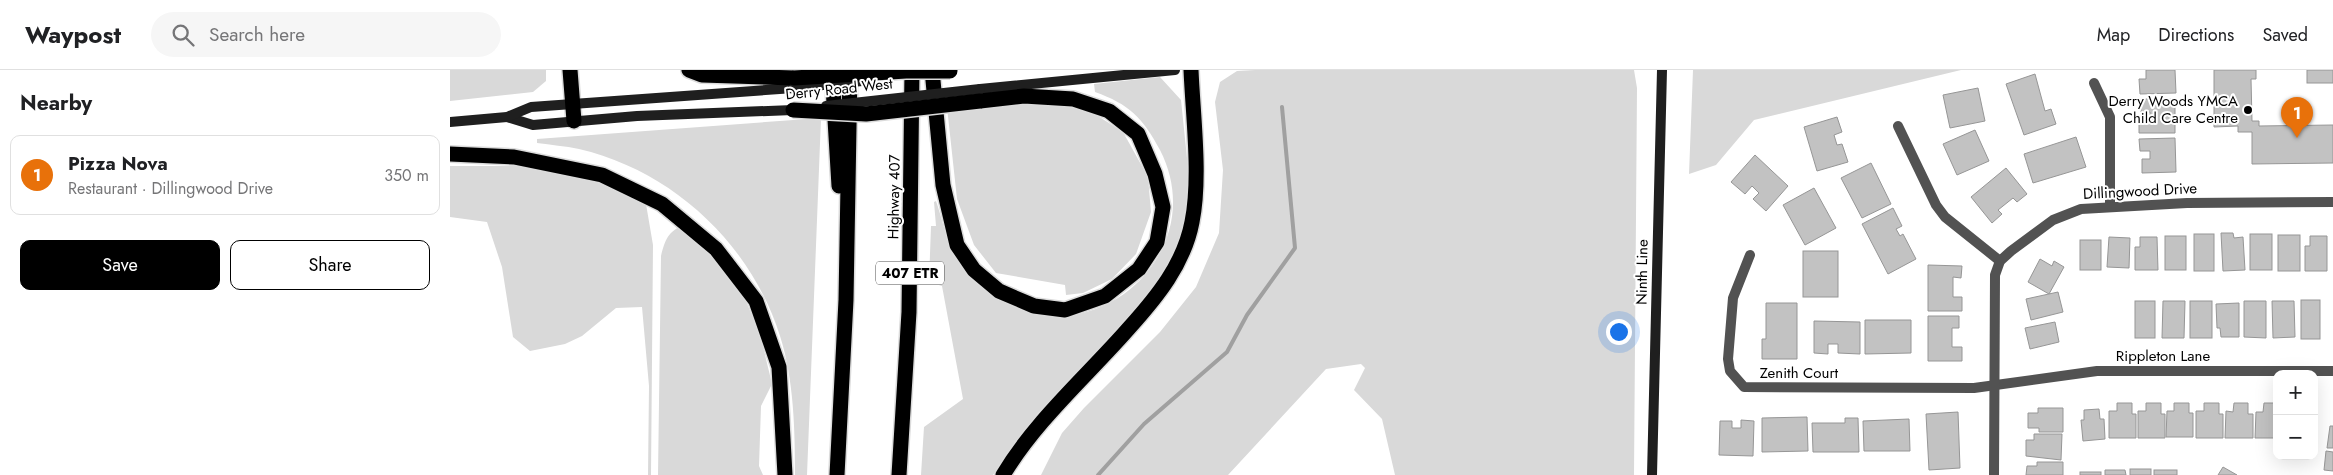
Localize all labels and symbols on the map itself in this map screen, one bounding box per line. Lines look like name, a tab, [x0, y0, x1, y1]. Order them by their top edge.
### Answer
street label: Derry Road West	[784, 72, 894, 106]
place label: Derry Woods YMCA Child Care Centre	[2109, 90, 2238, 129]
pin: 1	[2281, 97, 2313, 138]
marker: Derry Woods YMCA Child Care Centre	[2242, 104, 2254, 116]
street label: Highway 407	[882, 154, 906, 240]
street label: Dillingwood Drive	[2082, 177, 2198, 205]
street label: Ninth Line	[1630, 239, 1654, 305]
road number: 407 ETR	[876, 262, 944, 284]
your location	[1606, 319, 1632, 345]
street label: Rippleton Lane	[2116, 345, 2210, 367]
street label: Zenith Court	[1760, 362, 1839, 384]

